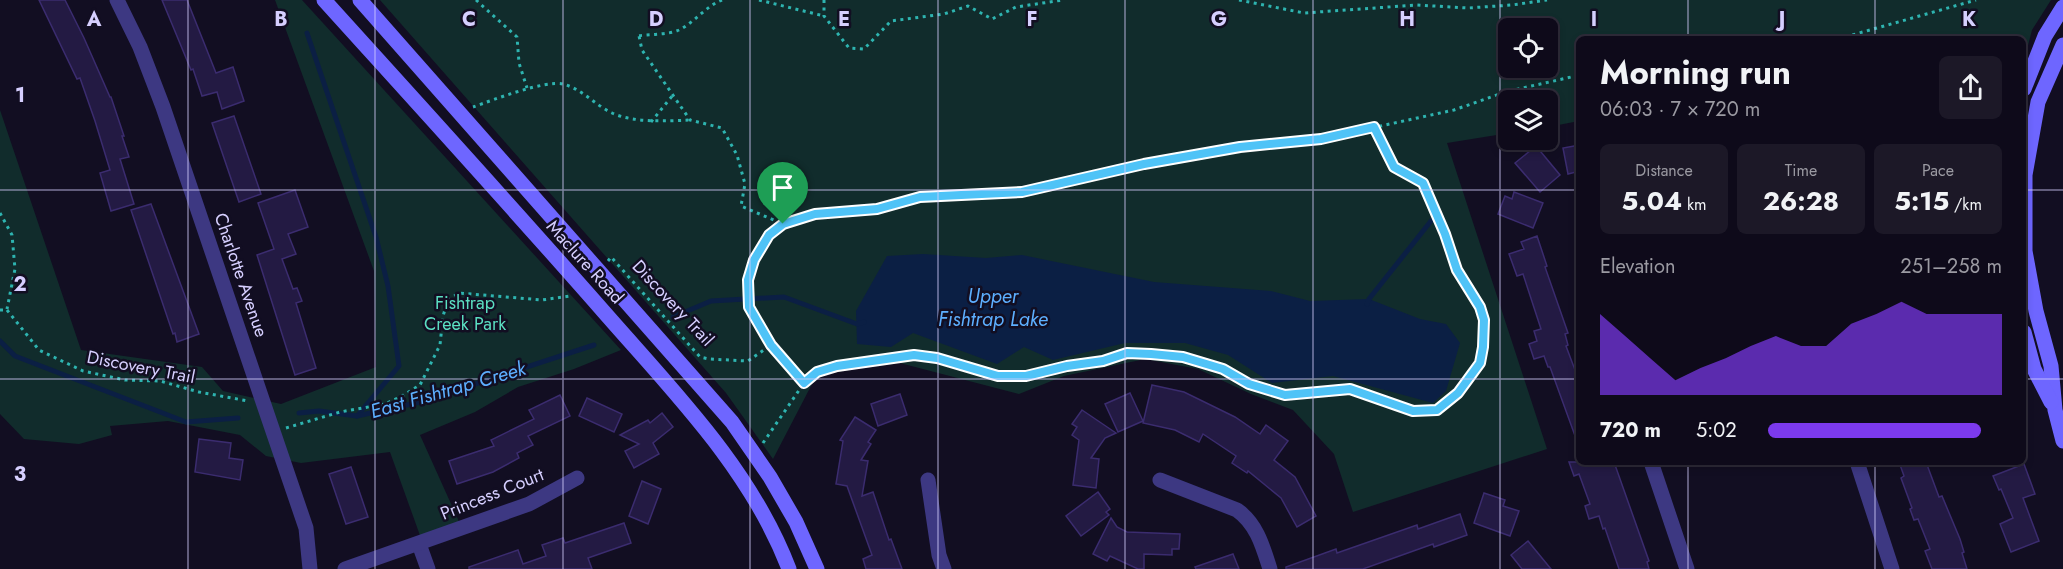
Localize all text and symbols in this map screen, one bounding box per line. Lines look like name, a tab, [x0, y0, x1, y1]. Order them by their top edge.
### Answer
text: A	[86, 5, 102, 34]
text: B	[274, 5, 288, 34]
text: C	[462, 5, 476, 34]
text: D	[649, 5, 663, 34]
text: E	[838, 5, 850, 34]
text: F	[1026, 5, 1038, 34]
text: G	[1211, 5, 1227, 34]
text: H	[1399, 5, 1415, 34]
text: I	[1591, 5, 1597, 34]
text: J	[1775, 5, 1785, 34]
text: K	[1962, 5, 1976, 34]
map controls	[1498, 18, 1558, 150]
button: locate	[1498, 18, 1558, 78]
text: Morning run	[1600, 49, 1791, 96]
button: share	[1939, 56, 2002, 119]
text: 1	[15, 81, 25, 110]
button: layers	[1498, 90, 1558, 150]
text: 06:03 · 7 × 720 m	[1600, 95, 1760, 124]
text: Distance	[1635, 159, 1693, 182]
text: Time	[1785, 159, 1817, 182]
text: Pace	[1922, 159, 1954, 182]
pin	[757, 162, 808, 224]
icon: arrive	[766, 171, 799, 204]
text: 5.04	[1622, 182, 1682, 220]
text: 26:28	[1763, 182, 1839, 220]
text: 5:15	[1894, 182, 1949, 220]
text: km	[1682, 193, 1706, 216]
text: /km	[1949, 193, 1982, 216]
street label: Charlotte Avenue	[208, 209, 274, 341]
street label: Maclure Road	[540, 214, 630, 310]
text: Elevation	[1600, 252, 1675, 281]
text: 251–258 m	[1900, 252, 2002, 281]
street label: Discovery Trail	[626, 254, 720, 352]
text: 2	[13, 270, 27, 299]
water label: Upper Fishtrap Lake	[938, 282, 1048, 334]
park label: Fishtrap Creek Park	[424, 290, 506, 337]
street label: Discovery Trail	[85, 344, 197, 390]
water label: East Fishtrap Creek	[367, 354, 531, 426]
text: 720 m	[1600, 416, 1661, 445]
text: 5:02	[1696, 416, 1737, 445]
text: 3	[14, 460, 26, 489]
street label: Princess Court	[436, 461, 548, 527]

